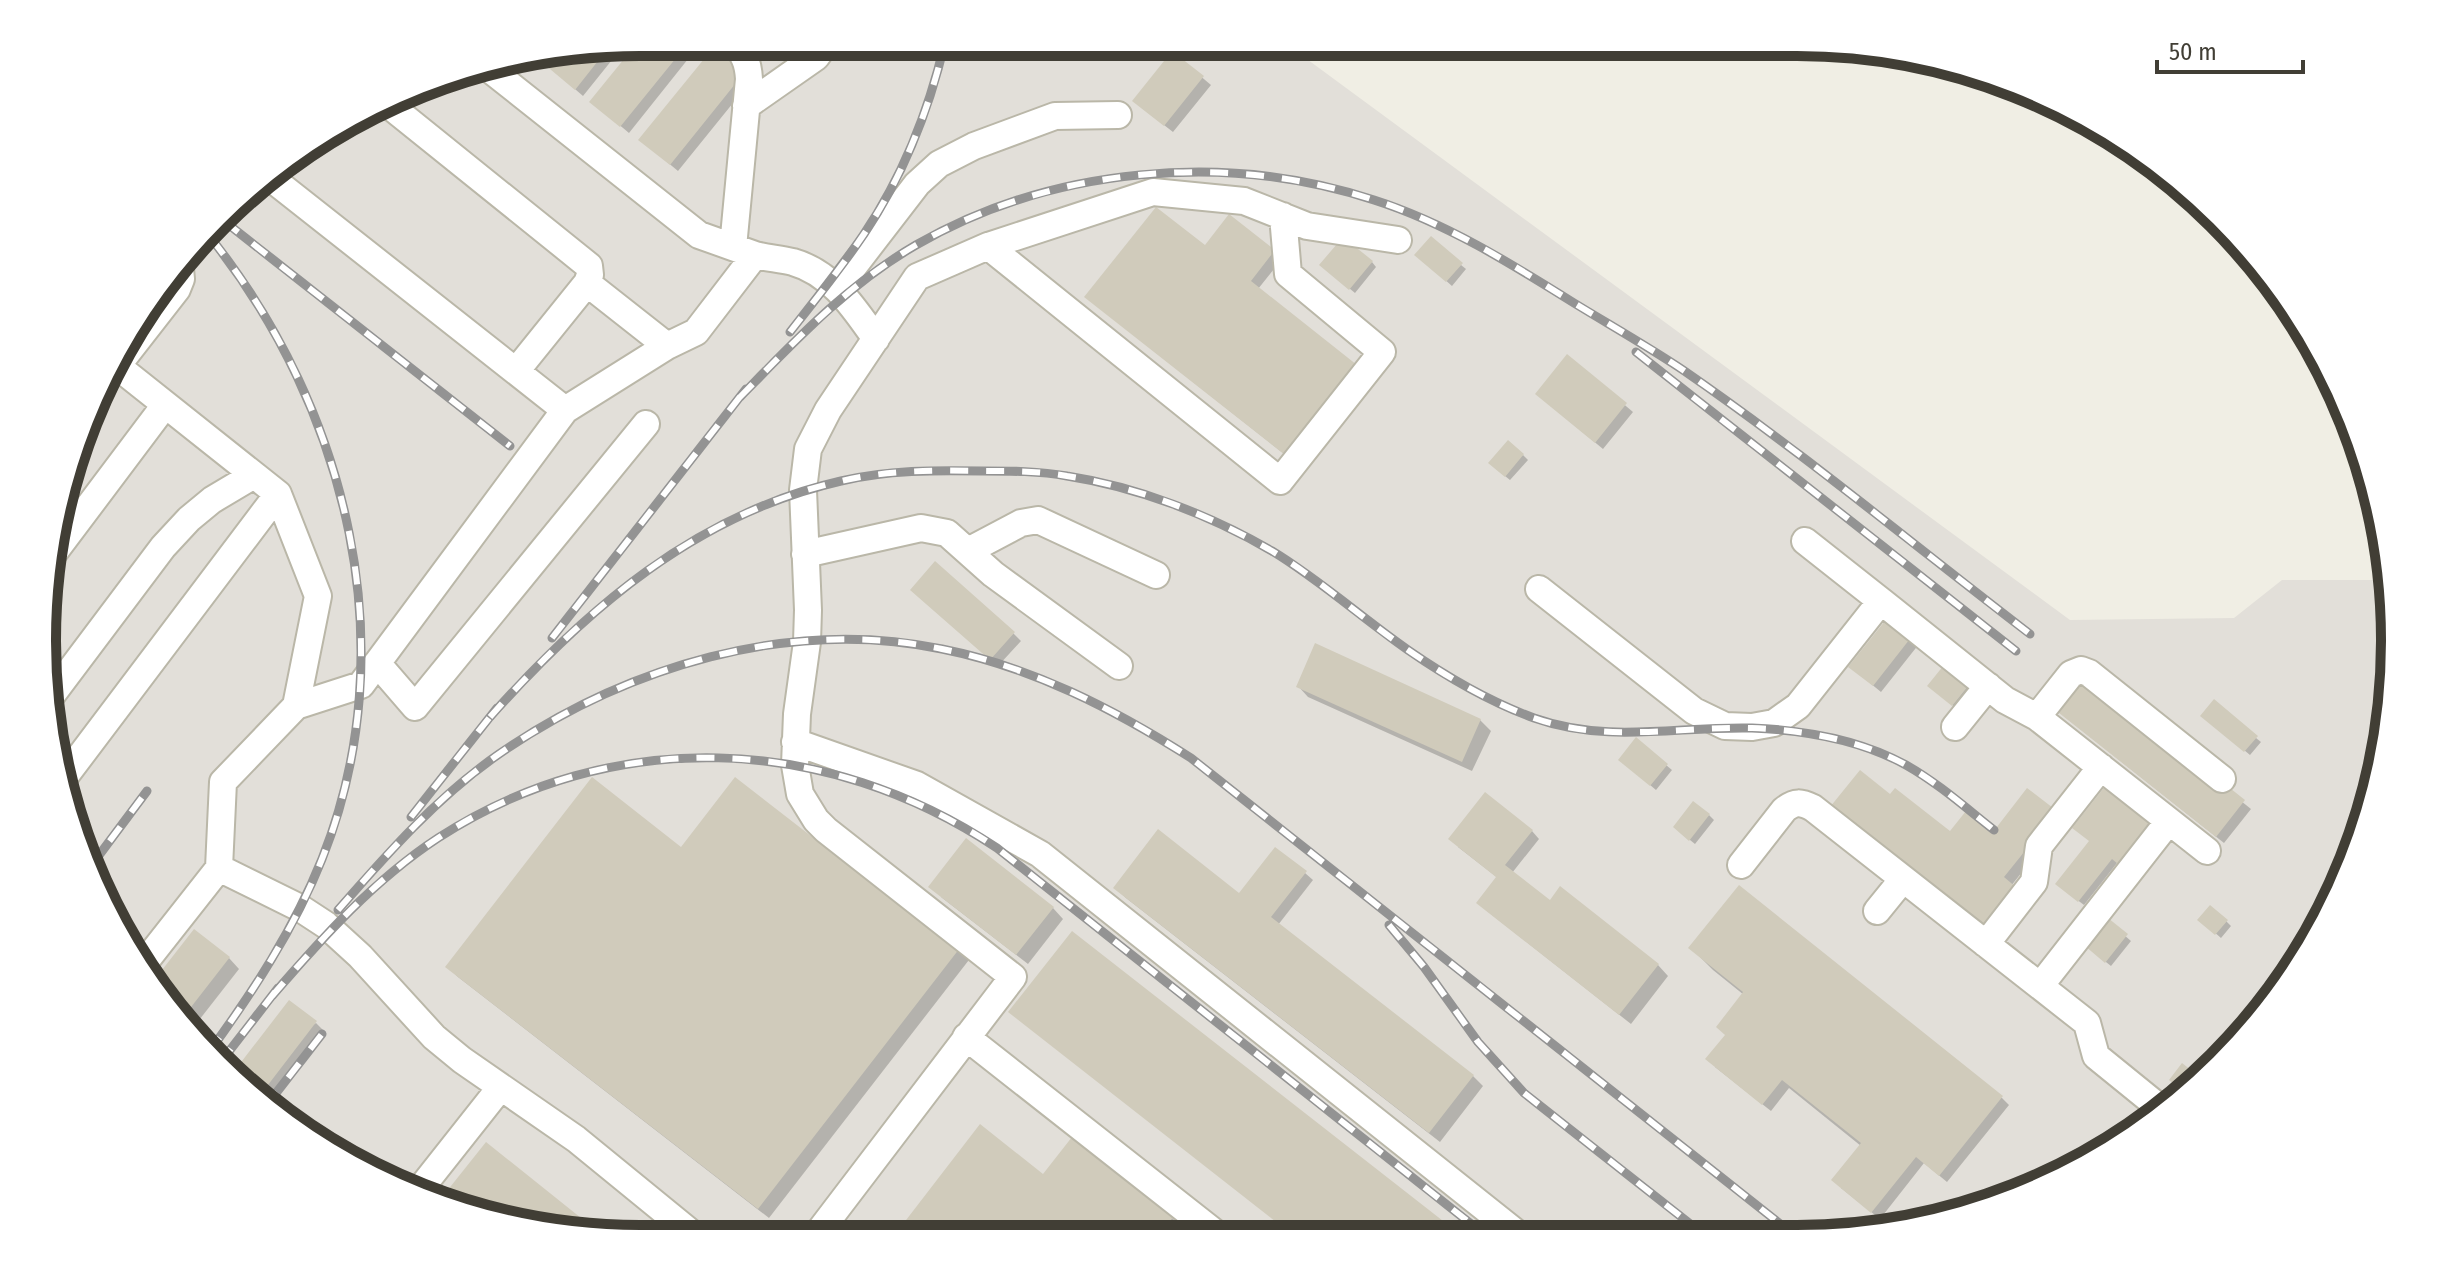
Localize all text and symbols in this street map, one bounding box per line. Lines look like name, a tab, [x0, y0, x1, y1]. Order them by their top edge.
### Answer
scale bar	[2157, 24, 2303, 74]
text: 50 m	[2169, 38, 2217, 66]

